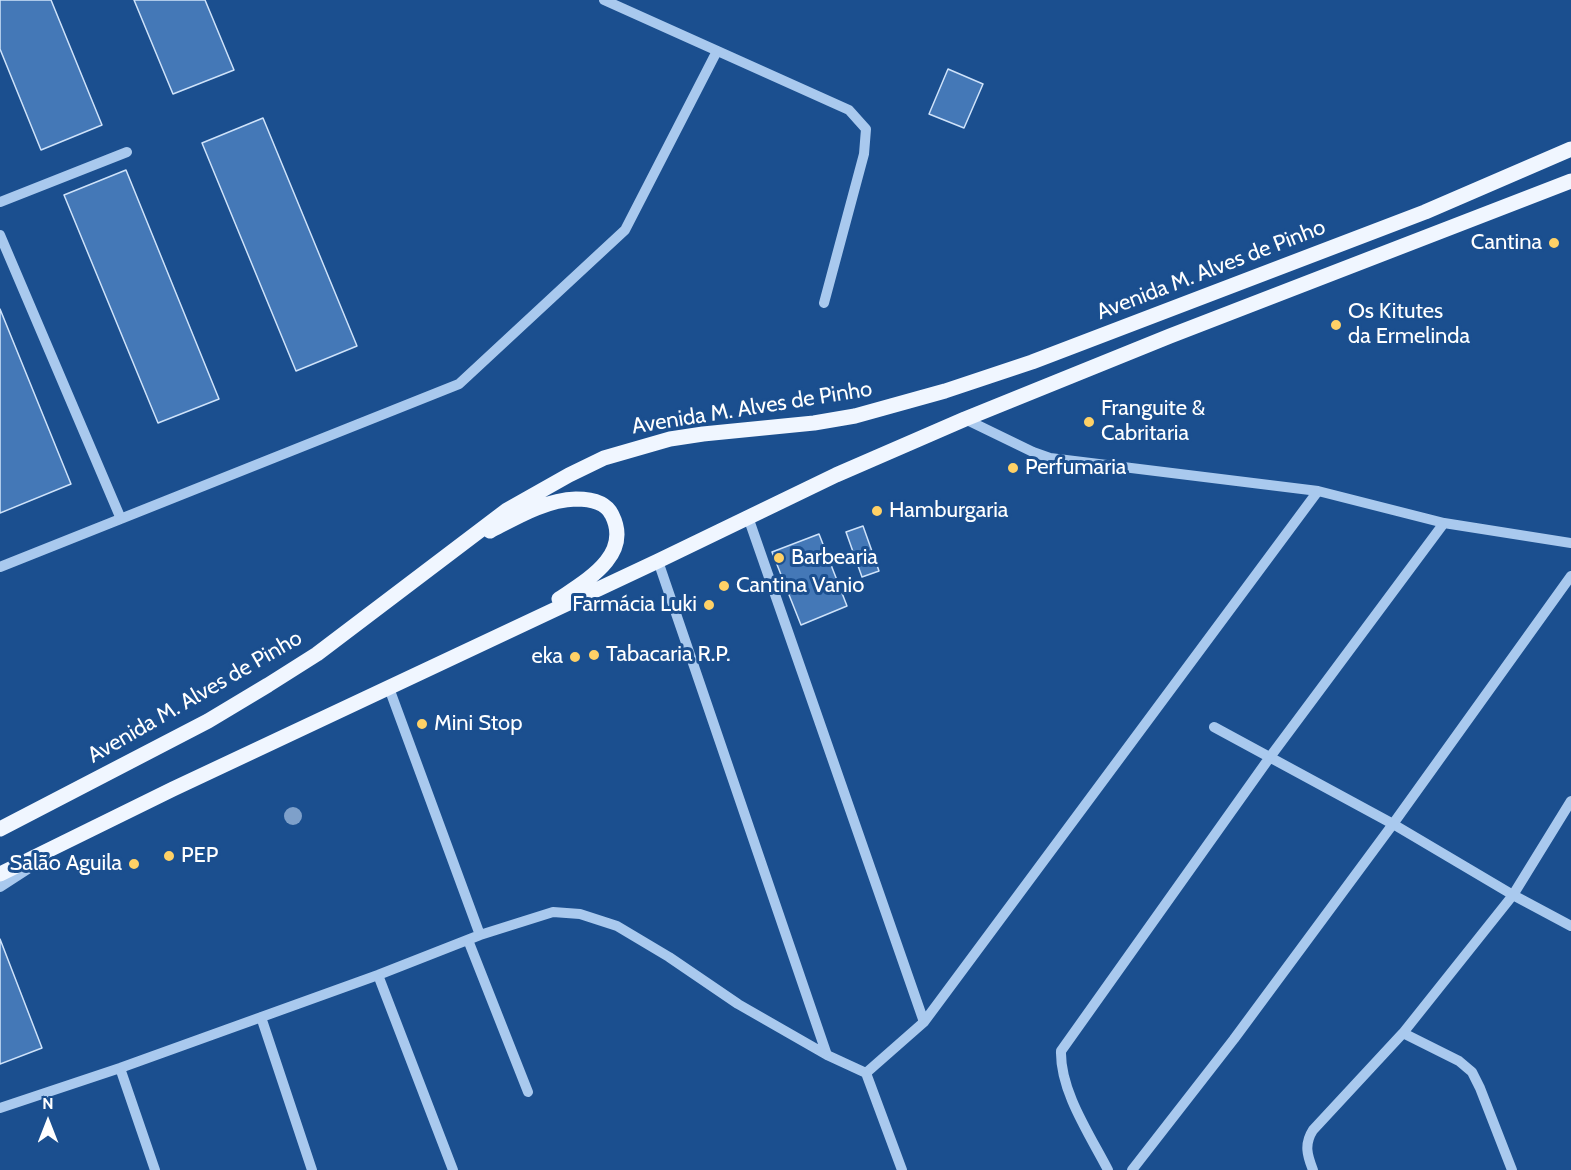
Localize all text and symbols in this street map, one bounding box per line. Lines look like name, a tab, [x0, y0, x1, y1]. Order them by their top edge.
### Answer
street label: Avenida M. Alves de Pinho	[1093, 214, 1329, 326]
place label: Cantina	[1471, 230, 1542, 256]
marker: Cantina	[1547, 236, 1561, 250]
place label: Os Kitutes da Ermelinda	[1348, 299, 1470, 350]
marker: Os Kitutes da Ermelinda	[1329, 318, 1343, 332]
street label: Avenida M. Alves de Pinho	[630, 376, 874, 440]
place label: Franguite & Cabritaria	[1101, 396, 1205, 448]
marker: Franguite & Cabritaria	[1082, 415, 1096, 429]
place label: Perfumaria	[1025, 455, 1126, 481]
marker: Perfumaria	[1006, 461, 1020, 475]
place label: Hamburgaria	[889, 498, 1008, 524]
marker: Hamburgaria	[870, 504, 884, 518]
place label: Barbearia	[791, 545, 878, 571]
marker: Barbearia	[772, 551, 786, 565]
place label: Cantina Vanio	[736, 573, 864, 599]
marker: Cantina Vanio	[717, 579, 731, 593]
place label: Farmácia Luki	[572, 592, 697, 618]
marker: Farmácia Luki	[702, 598, 716, 612]
street label: Avenida M. Alves de Pinho	[83, 625, 307, 769]
place label: Tabacaria R.P.	[606, 642, 731, 668]
place label: eka	[531, 644, 563, 670]
marker: Tabacaria R.P.	[587, 648, 601, 662]
marker: eka	[568, 650, 582, 664]
place label: Mini Stop	[434, 711, 522, 737]
marker: Mini Stop	[415, 717, 429, 731]
place label: PEP	[181, 843, 218, 869]
marker: PEP	[162, 849, 176, 863]
place label: Salão Aguila	[10, 851, 122, 877]
marker: Salão Aguila	[127, 857, 141, 871]
north arrow	[18, 1092, 78, 1152]
text: N	[42, 1094, 54, 1113]

